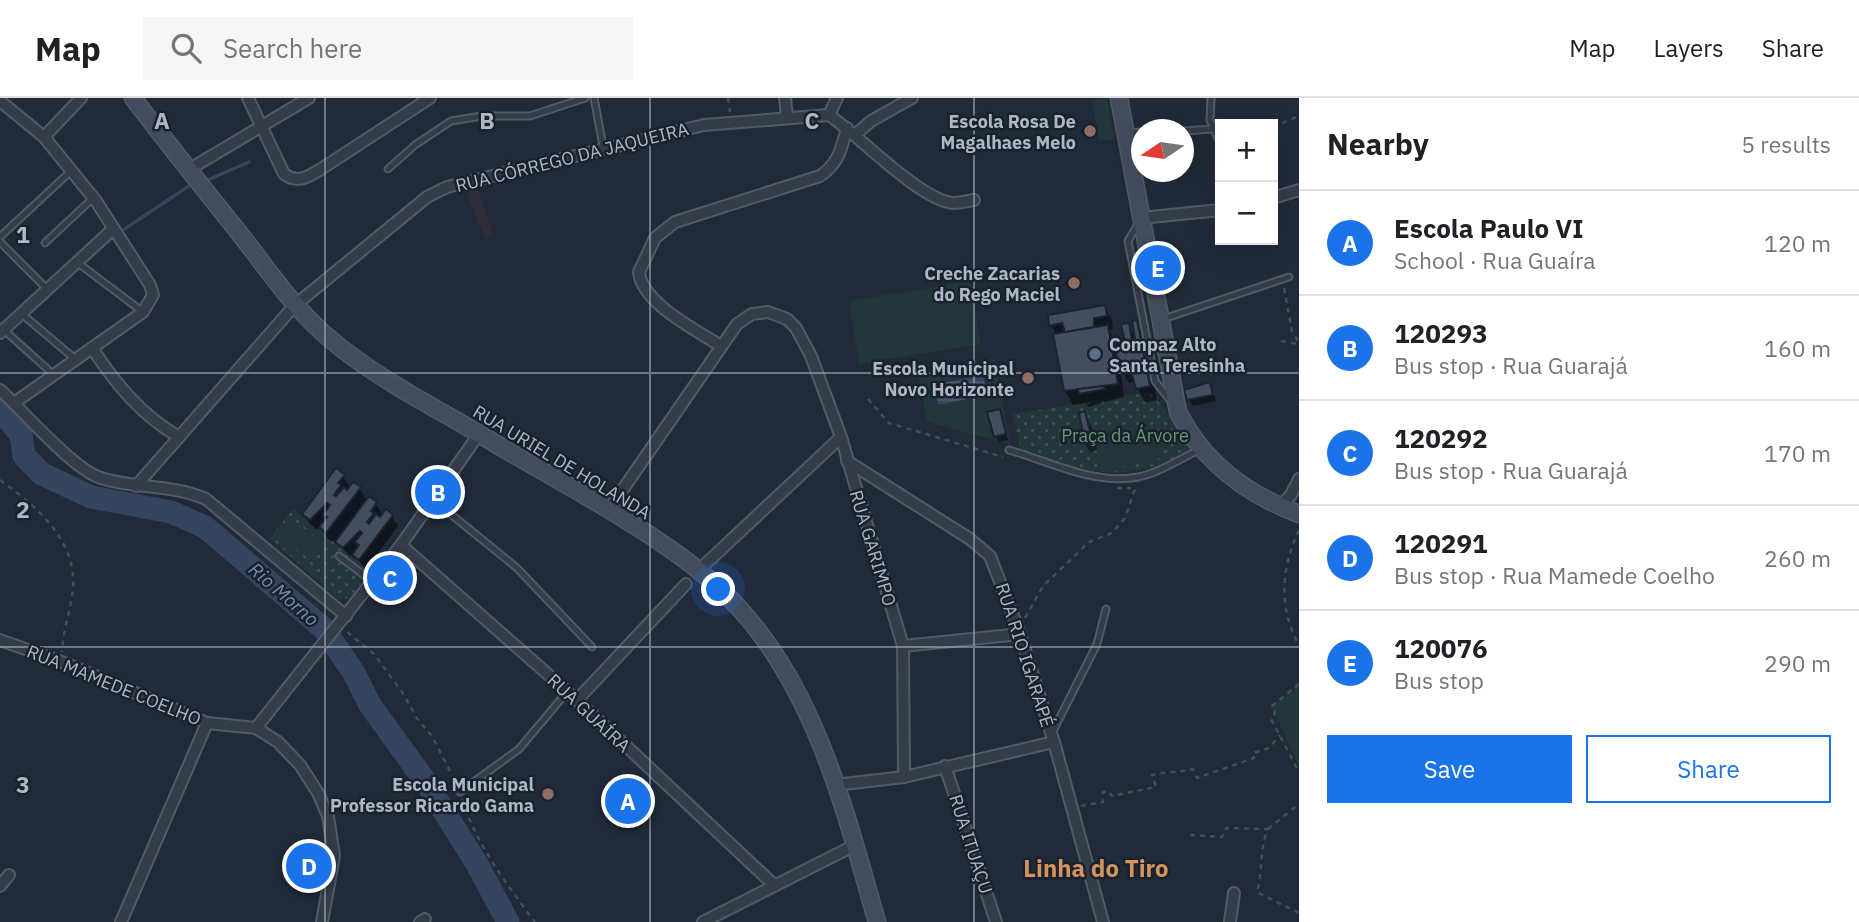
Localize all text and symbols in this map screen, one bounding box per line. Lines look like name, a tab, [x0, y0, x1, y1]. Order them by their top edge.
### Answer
search box	[143, 17, 633, 80]
text: Map	[35, 27, 101, 70]
icon: search	[167, 29, 205, 67]
text: Search here	[223, 31, 362, 65]
text: Map	[1569, 32, 1616, 64]
text: Layers	[1654, 32, 1724, 64]
text: Share	[1762, 32, 1824, 64]
text: A	[154, 105, 170, 135]
text: B	[479, 105, 495, 135]
text: C	[805, 105, 820, 135]
place label: Escola Rosa De Magalhaes Melo	[941, 110, 1076, 154]
street label: RUA CÓRREGO DA JAQUEIRA	[453, 117, 691, 197]
north arrow	[1131, 119, 1194, 182]
map controls	[1215, 119, 1278, 245]
button: +	[1215, 119, 1278, 182]
marker: Escola Rosa De Magalhaes Melo	[1082, 123, 1098, 139]
text: Nearby	[1327, 124, 1429, 163]
text: 5 results	[1741, 129, 1831, 159]
button: −	[1215, 182, 1278, 245]
text: Escola Paulo VI	[1394, 211, 1583, 245]
text: 1	[16, 219, 30, 249]
text: A	[1342, 228, 1358, 258]
text: 120 m	[1764, 228, 1831, 258]
pin: E	[1135, 242, 1181, 294]
text: School · Rua Guaíra	[1394, 245, 1596, 275]
place label: Creche Zacarias do Rego Maciel	[924, 262, 1061, 306]
marker: Creche Zacarias do Rego Maciel	[1066, 275, 1082, 291]
text: 120293	[1394, 316, 1488, 350]
place label: Compaz Alto Santa Teresinha	[1109, 333, 1245, 377]
text: B	[1342, 333, 1358, 363]
text: 160 m	[1764, 333, 1831, 363]
marker: Compaz Alto Santa Teresinha	[1087, 346, 1103, 362]
text: Bus stop · Rua Guarajá	[1394, 350, 1628, 380]
place label: Escola Municipal Novo Horizonte	[872, 357, 1015, 401]
marker: Escola Municipal Novo Horizonte	[1020, 370, 1036, 386]
street label: RUA URIEL DE HOLANDA	[469, 400, 655, 524]
text: 120292	[1394, 421, 1488, 455]
park label: Praça da Árvore	[1061, 424, 1189, 447]
text: C	[1343, 438, 1357, 468]
text: 170 m	[1764, 438, 1831, 468]
text: Bus stop · Rua Guarajá	[1394, 455, 1628, 485]
pin: B	[415, 466, 461, 518]
street label: RUA GARIMPO	[844, 487, 902, 609]
text: 2	[16, 494, 30, 524]
text: 120291	[1394, 526, 1488, 560]
text: D	[1342, 543, 1358, 573]
text: 260 m	[1764, 543, 1831, 573]
pin: C	[367, 552, 413, 604]
water label: Rio Morno	[244, 557, 324, 631]
text: Bus stop · Rua Mamede Coelho	[1394, 560, 1715, 590]
your location	[701, 572, 735, 606]
street label: RUA RIO IGARAPÉ	[991, 580, 1059, 730]
text: 120076	[1394, 631, 1488, 665]
street label: RUA MAMEDE COELHO	[24, 640, 204, 730]
text: E	[1343, 648, 1357, 678]
text: 290 m	[1764, 648, 1831, 678]
text: Bus stop	[1394, 665, 1484, 695]
street label: RUA GUAÍRA	[543, 669, 636, 758]
button: Save	[1327, 735, 1572, 803]
button: Share	[1586, 735, 1831, 803]
text: 3	[16, 769, 30, 799]
place label: Escola Municipal Professor Ricardo Gama	[330, 773, 535, 817]
pin: A	[605, 775, 651, 827]
marker: Escola Municipal Professor Ricardo Gama	[540, 786, 556, 802]
street label: RUA ITUAÇU	[944, 791, 998, 897]
pin: D	[286, 840, 332, 892]
district label: Linha do Tiro	[1023, 852, 1169, 884]

